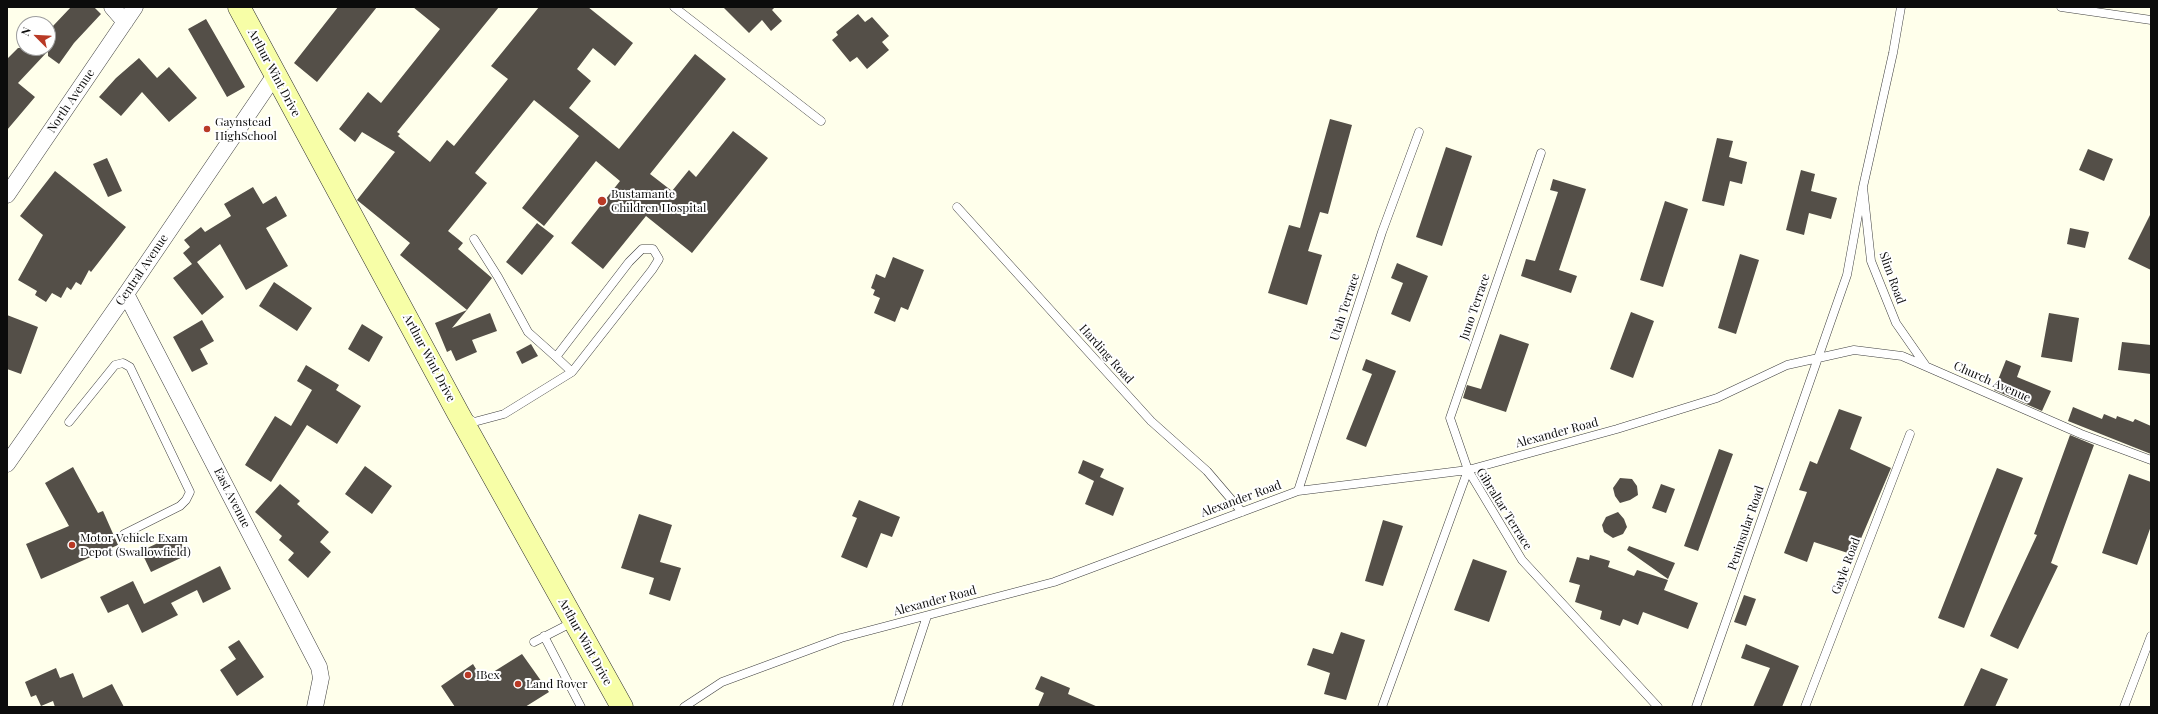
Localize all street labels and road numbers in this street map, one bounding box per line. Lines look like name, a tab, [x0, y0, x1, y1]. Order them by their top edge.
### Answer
street label: Arthur Wint Drive	[245, 27, 303, 119]
street label: North Avenue	[44, 66, 98, 136]
street label: Central Avenue	[113, 232, 171, 308]
street label: Slim Road	[1876, 250, 1908, 306]
street label: Utah Terrace	[1327, 271, 1363, 343]
street label: Juno Terrace	[1457, 272, 1493, 342]
street label: Arthur Wint Drive	[400, 312, 458, 404]
street label: Harding Road	[1076, 322, 1136, 386]
street label: Church Avenue	[1951, 359, 2033, 405]
street label: Alexander Road	[1514, 415, 1600, 451]
street label: East Avenue	[211, 466, 253, 530]
street label: Gibraltar Terrace	[1473, 466, 1535, 552]
street label: Alexander Road	[1199, 478, 1283, 520]
street label: Peninsular Road	[1725, 484, 1767, 572]
street label: Gayle Road	[1829, 536, 1863, 596]
street label: Alexander Road	[892, 583, 978, 619]
street label: Arthur Wint Drive	[555, 596, 615, 688]

